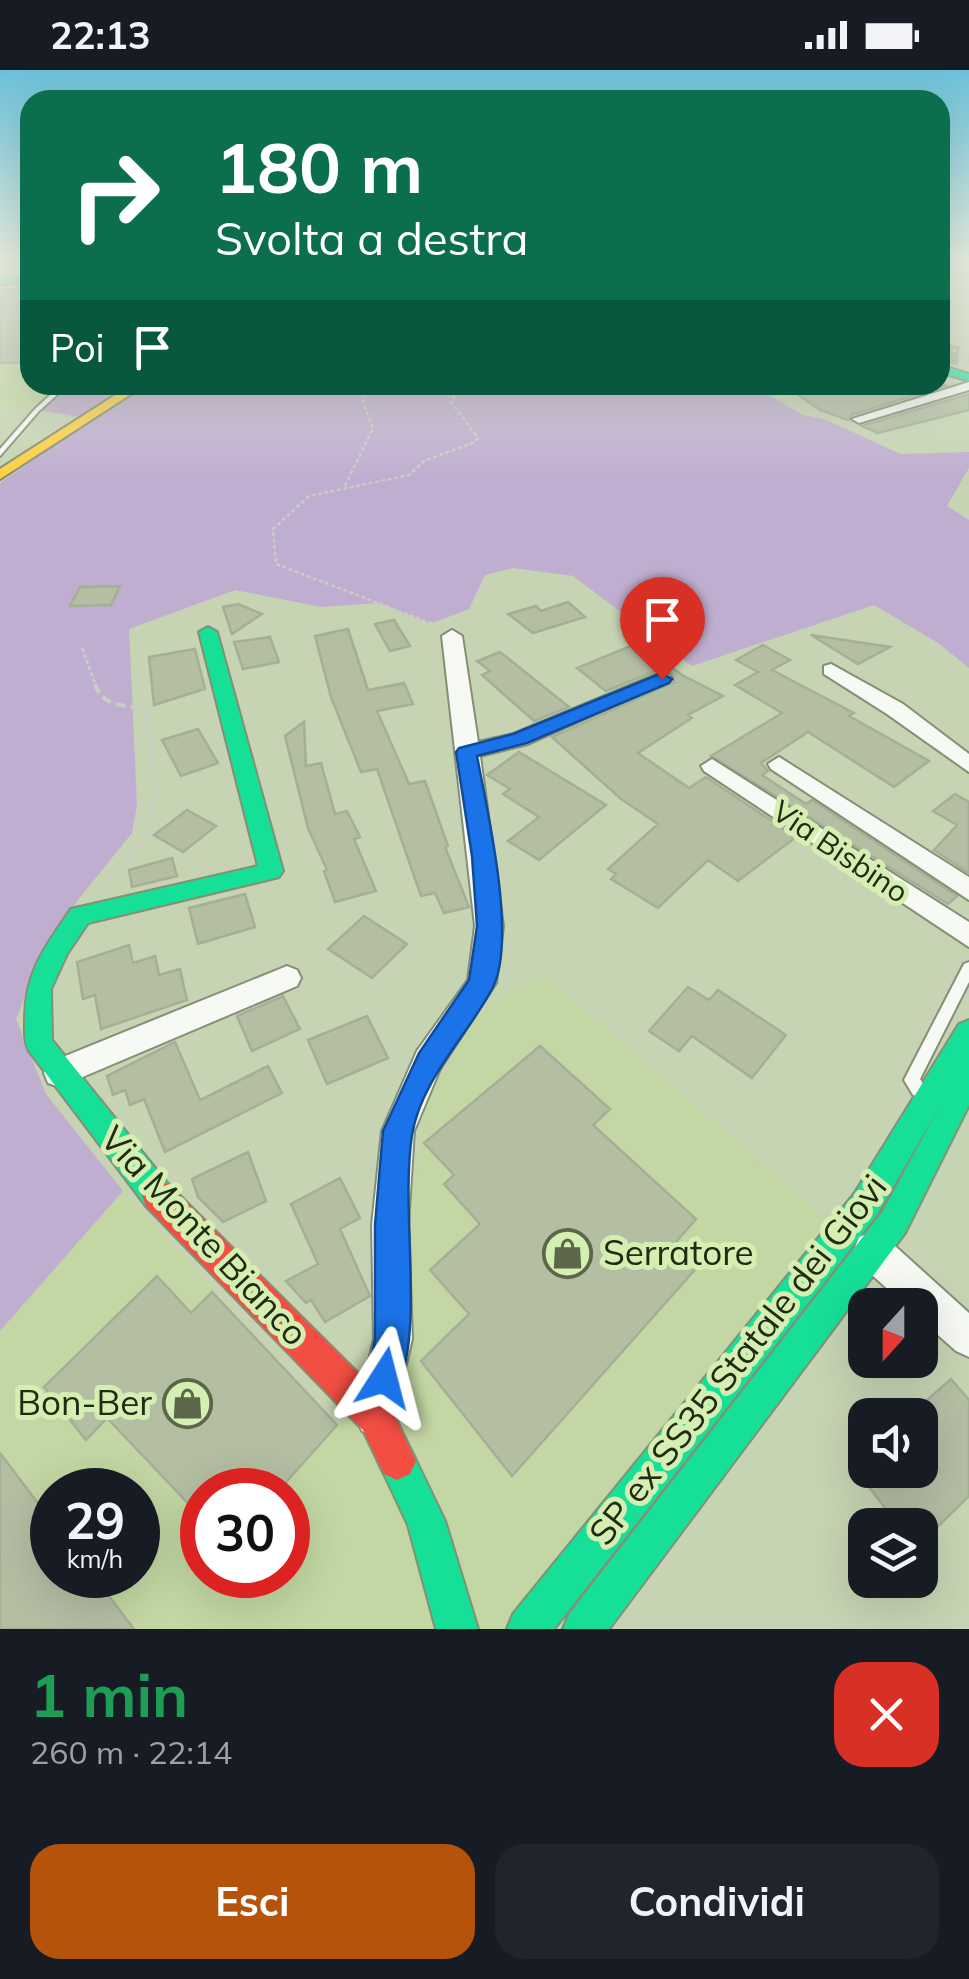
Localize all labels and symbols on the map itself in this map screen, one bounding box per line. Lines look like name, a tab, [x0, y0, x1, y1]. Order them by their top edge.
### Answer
pin	[620, 577, 705, 680]
street label: Via Bisbino	[765, 792, 916, 911]
street label: Via Monte Bianco	[92, 1116, 318, 1354]
street label: SP ex SS35 Statale dei Giovi	[579, 1165, 896, 1553]
shop icon: Serratore	[542, 1227, 594, 1279]
place label: Serratore	[603, 1230, 754, 1274]
north arrow	[848, 1288, 938, 1378]
position arrow	[332, 1326, 436, 1430]
shop icon: Bon-Ber	[161, 1377, 213, 1429]
place label: Bon-Ber	[17, 1380, 152, 1424]
speed limit sign: 30	[180, 1468, 310, 1598]

